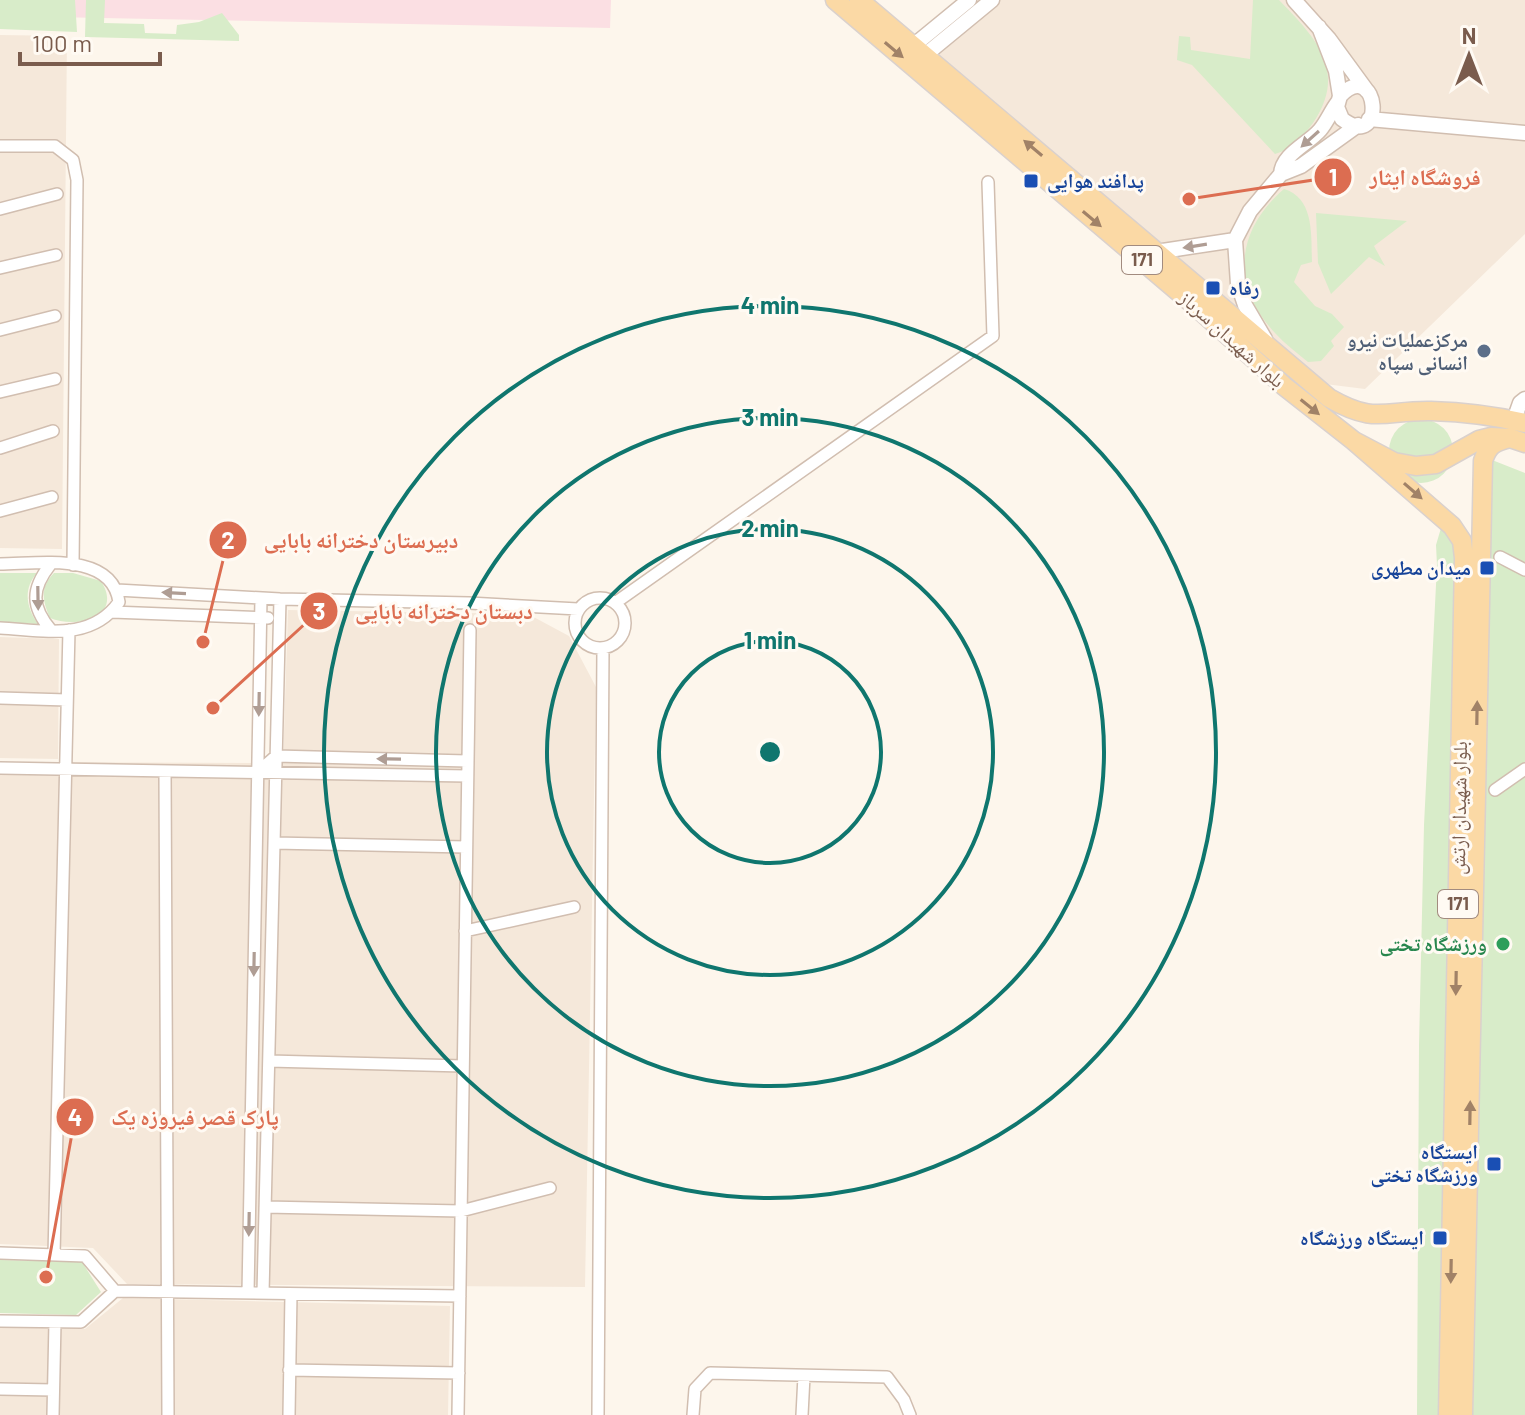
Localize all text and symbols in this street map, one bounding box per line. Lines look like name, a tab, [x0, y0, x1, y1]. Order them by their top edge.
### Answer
scale bar	[20, 16, 160, 66]
north arrow	[1429, 16, 1509, 96]
text: N	[1462, 22, 1476, 48]
text: 100 m	[32, 28, 92, 57]
one-way arrow	[884, 41, 904, 58]
one-way arrow	[1300, 130, 1320, 147]
one-way arrow	[1023, 140, 1043, 157]
callout: فروشگاه ایثار	[1313, 154, 1496, 200]
text: 1	[1329, 162, 1337, 191]
text: فروشگاه ایثار	[1368, 163, 1481, 190]
place label: پدافند هوایی	[1047, 168, 1144, 194]
marker: پدافند هوایی	[1022, 172, 1040, 190]
one-way arrow	[1082, 210, 1102, 227]
one-way arrow	[1183, 240, 1208, 252]
road number: 171	[1122, 246, 1162, 274]
place label: رفاه	[1229, 275, 1259, 299]
marker: رفاه	[1204, 279, 1222, 297]
street label: بلوار شهیدان سرباز	[1174, 284, 1290, 393]
text: 4 min	[741, 290, 799, 319]
place label: مرکزعملیات نیرو انسانی سپاه	[1347, 327, 1468, 376]
marker: مرکزعملیات نیرو انسانی سپاه	[1475, 342, 1493, 360]
one-way arrow	[1300, 398, 1320, 415]
text: 3 min	[741, 402, 799, 431]
one-way arrow	[1403, 482, 1423, 499]
text: 2 min	[741, 513, 799, 542]
callout: دبیرستان دخترانه بابایی	[208, 517, 474, 563]
text: 2	[221, 525, 235, 554]
text: دبیرستان دخترانه بابایی	[264, 526, 458, 554]
place label: میدان مطهری	[1371, 555, 1471, 580]
marker: میدان مطهری	[1478, 559, 1496, 577]
one-way arrow	[32, 586, 44, 611]
one-way arrow	[161, 586, 186, 599]
callout: دبستان دخترانه بابایی	[299, 588, 549, 634]
text: 3	[313, 596, 325, 625]
text: دبستان دخترانه بابایی	[355, 597, 533, 625]
text: 1 min	[744, 625, 796, 654]
one-way arrow	[253, 692, 265, 717]
one-way arrow	[1471, 700, 1484, 725]
centre of rings	[756, 738, 784, 766]
street label: بلوار شهیدان ارتش	[1445, 741, 1472, 875]
one-way arrow	[376, 752, 401, 765]
road number: 171	[1438, 890, 1478, 918]
place label: ورزشگاه تختی	[1379, 931, 1487, 957]
marker: ورزشگاه تختی	[1494, 935, 1512, 953]
one-way arrow	[248, 952, 260, 977]
one-way arrow	[1450, 971, 1462, 996]
callout: پارک قصر فیروزه یک	[55, 1094, 295, 1140]
one-way arrow	[1463, 1100, 1476, 1125]
text: 4	[68, 1102, 82, 1131]
text: پارک قصر فیروزه یک	[111, 1103, 279, 1131]
place label: ایستگاه ورزشگاه تختی	[1370, 1139, 1478, 1188]
marker: ایستگاه ورزشگاه تختی	[1485, 1155, 1503, 1173]
one-way arrow	[243, 1212, 255, 1237]
place label: ایستگاه ورزشگاه	[1300, 1225, 1424, 1250]
marker: ایستگاه ورزشگاه	[1431, 1229, 1449, 1247]
one-way arrow	[1444, 1259, 1457, 1284]

